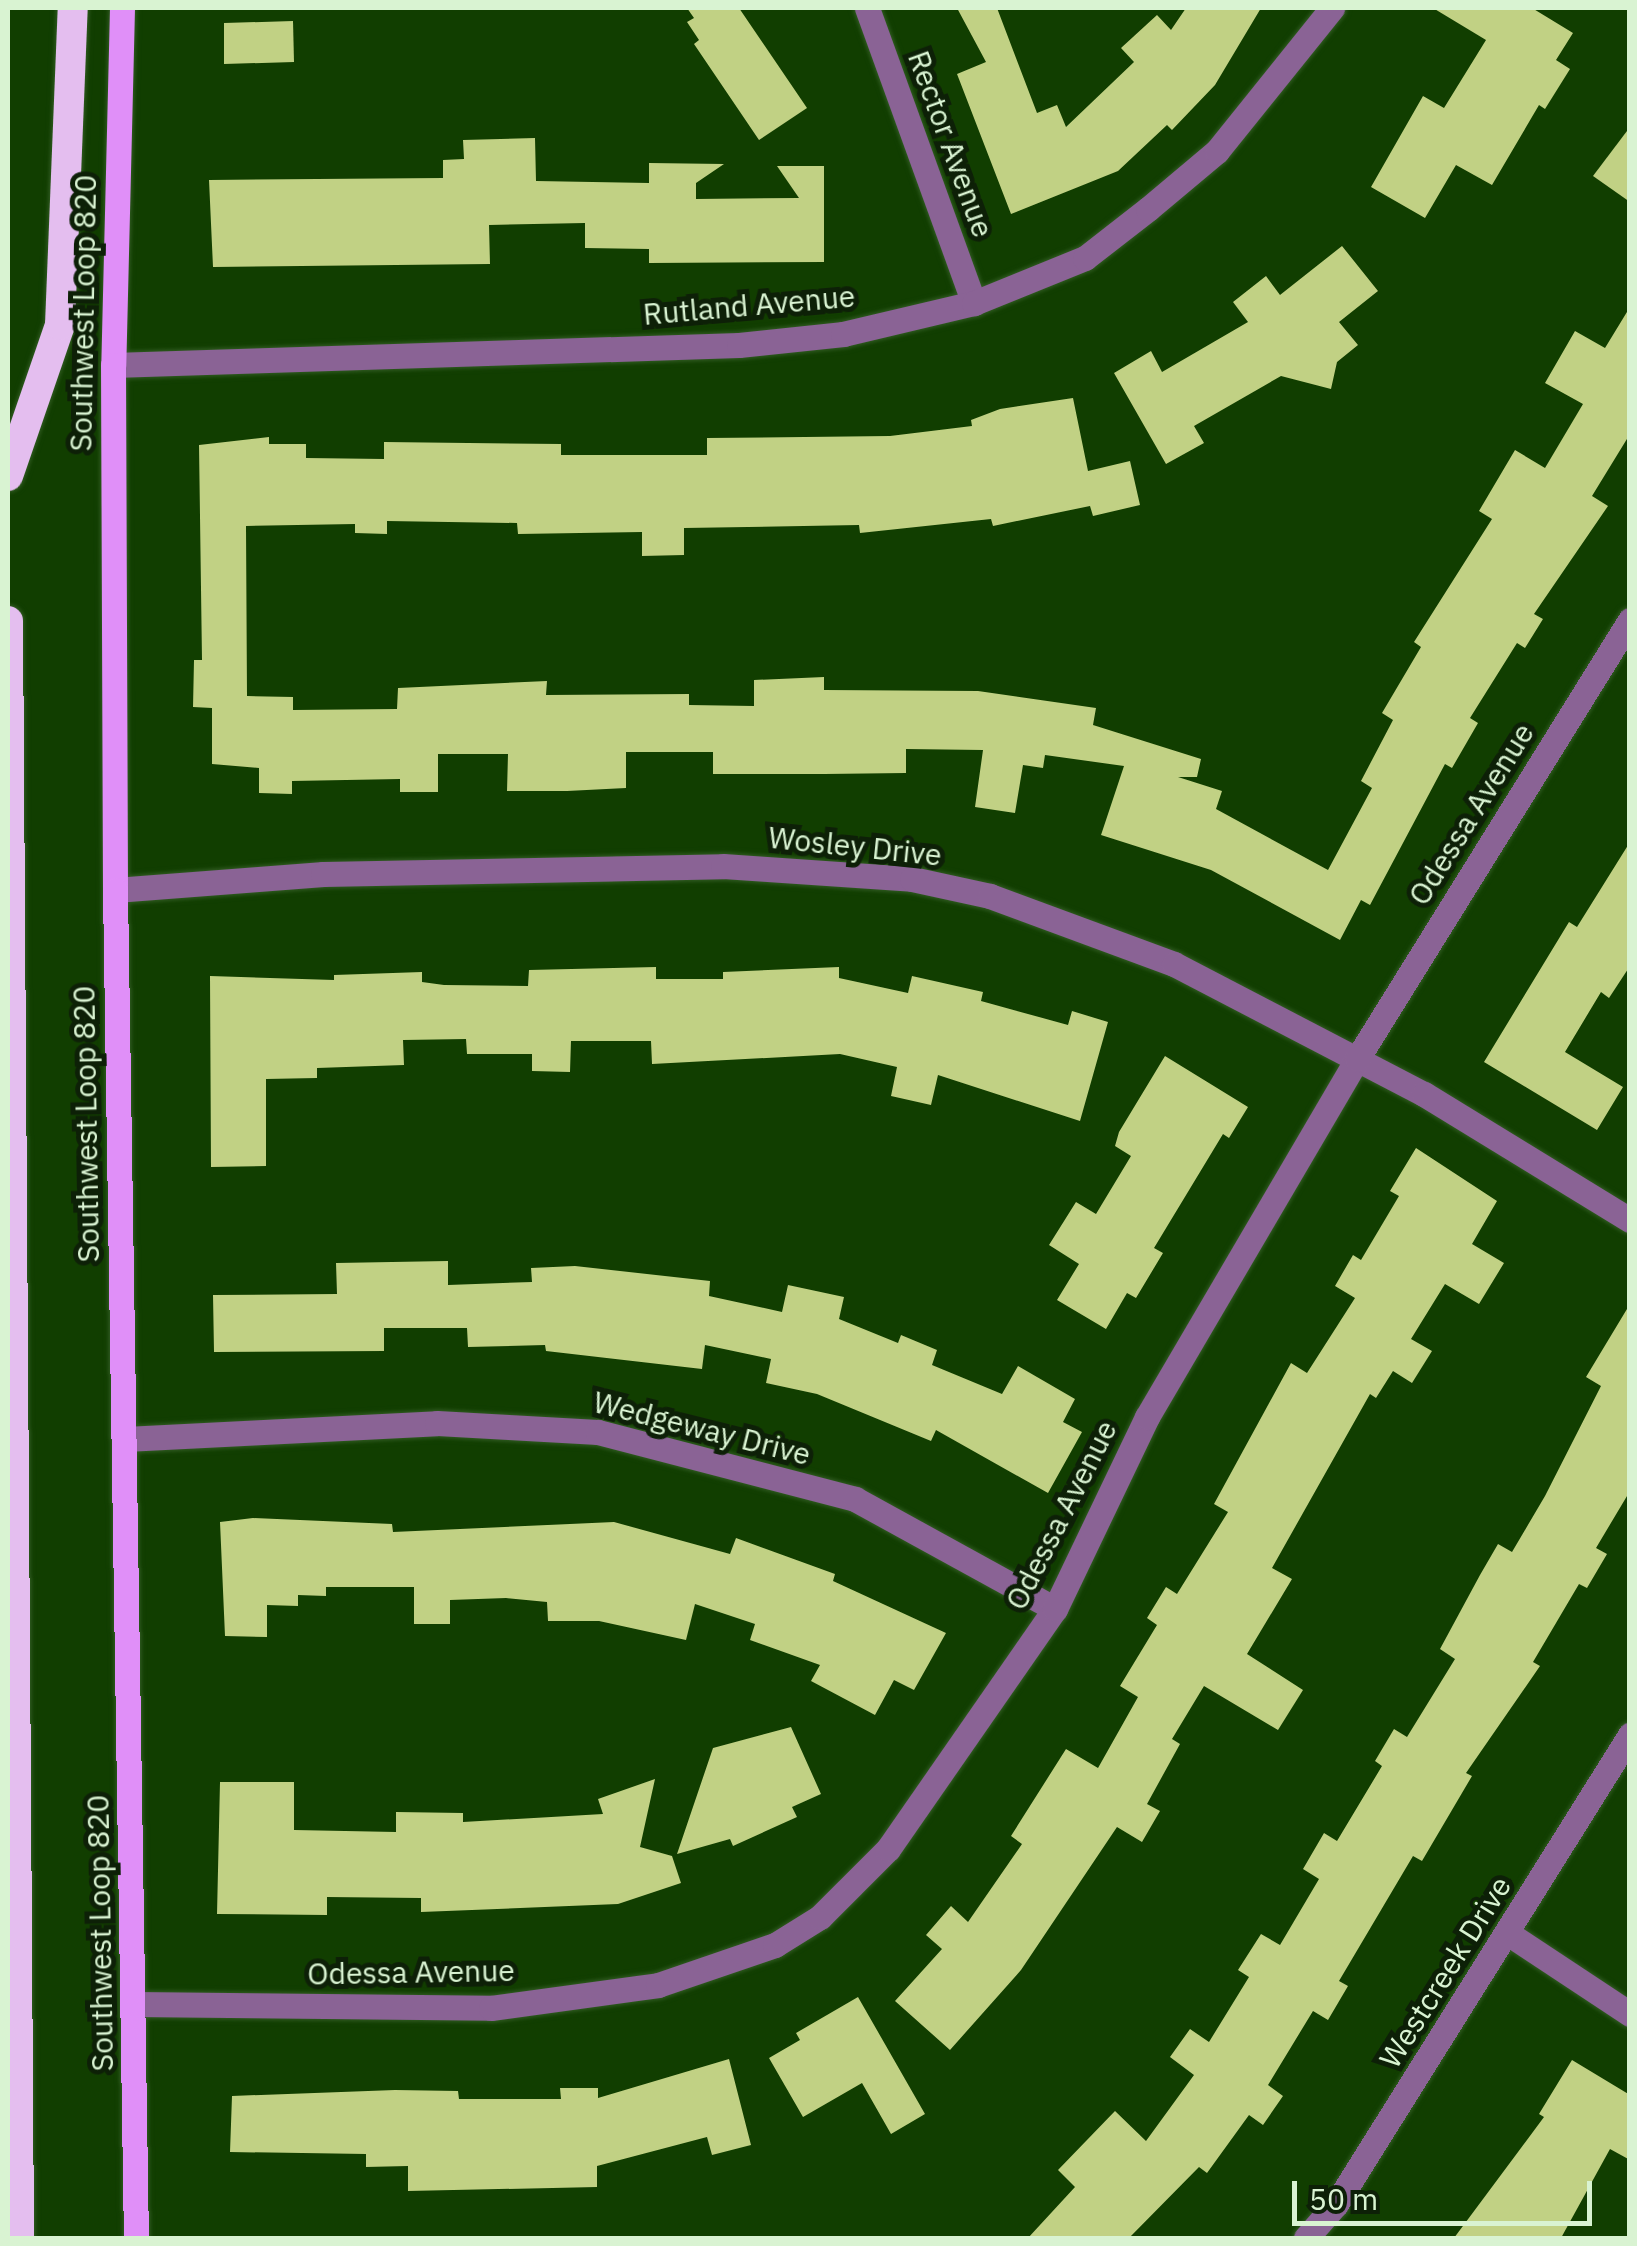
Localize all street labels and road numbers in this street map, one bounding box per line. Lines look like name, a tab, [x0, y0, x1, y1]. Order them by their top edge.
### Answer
street label: Rector Avenue	[901, 46, 1001, 242]
street label: Southwest Loop 820	[63, 174, 103, 452]
street label: Rutland Avenue	[642, 278, 856, 332]
street label: Odessa Avenue	[1401, 717, 1541, 911]
street label: Wosley Drive	[767, 819, 943, 873]
street label: Southwest Loop 820	[66, 985, 106, 1263]
street label: Wedgeway Drive	[590, 1384, 814, 1472]
street label: Odessa Avenue	[998, 1414, 1124, 1616]
street label: Southwest Loop 820	[80, 1794, 120, 2072]
street label: Westcreek Drive	[1372, 1870, 1518, 2074]
street label: Odessa Avenue	[307, 1952, 515, 1992]

